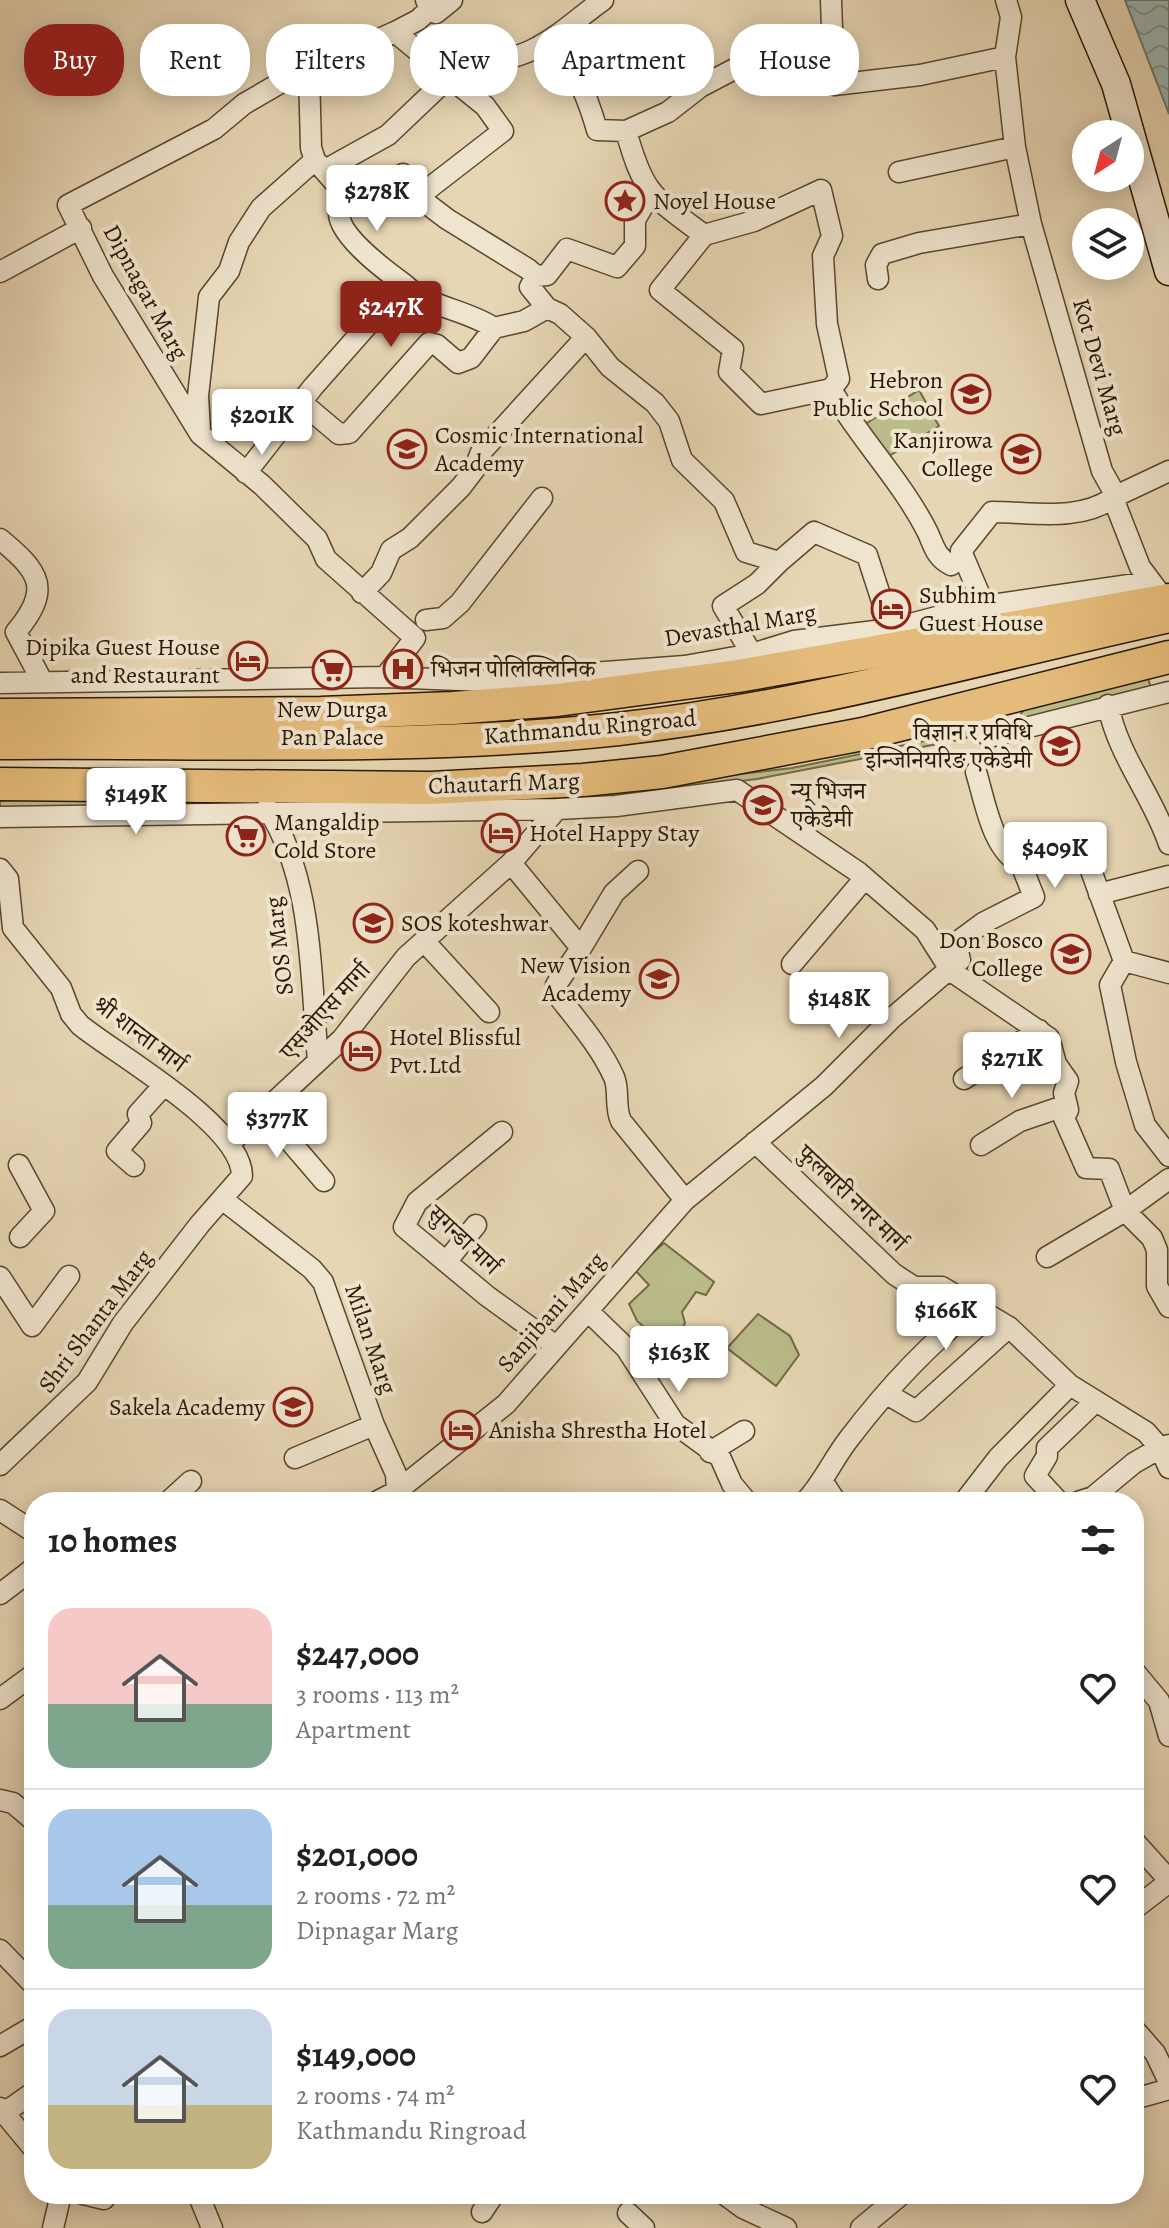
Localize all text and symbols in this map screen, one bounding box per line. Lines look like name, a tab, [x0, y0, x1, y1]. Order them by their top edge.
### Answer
chip: Buy	[24, 24, 124, 96]
chip: Rent	[140, 24, 250, 96]
chip: Filters	[266, 24, 394, 96]
chip: New	[410, 24, 518, 96]
chip: Apartment	[534, 24, 714, 96]
chip: House	[730, 24, 859, 96]
north arrow	[1072, 120, 1144, 192]
map controls	[1072, 120, 1144, 280]
pin: $278K	[321, 165, 433, 233]
text: $278K	[344, 173, 410, 208]
place icon: Noyel House	[604, 180, 646, 222]
place label: Noyel House	[653, 185, 776, 217]
button: layers	[1072, 208, 1144, 280]
street label: Dipnagar Marg	[96, 219, 196, 365]
pin: $247K	[335, 281, 447, 349]
text: $247K	[358, 289, 424, 324]
street label: Kot Devi Marg	[1065, 295, 1135, 439]
place label: Hebron Public School	[812, 364, 943, 424]
school or university icon: Hebron Public School	[950, 373, 992, 415]
pin: $201K	[206, 389, 318, 457]
text: $201K	[230, 397, 294, 432]
place label: Cosmic International Academy	[434, 419, 644, 479]
place label: Kanjirowa College	[893, 424, 994, 484]
school or university icon: Cosmic International Academy	[386, 428, 428, 470]
school or university icon: Kanjirowa College	[1000, 433, 1042, 475]
place label: Subhim Guest House	[919, 579, 1044, 639]
hotel icon: Subhim Guest House	[870, 588, 912, 630]
street label: Devasthal Marg	[661, 596, 819, 654]
place label: Dipika Guest House and Restaurant	[25, 631, 220, 691]
hotel icon: Dipika Guest House and Restaurant	[227, 640, 269, 682]
hospital icon: भिजन पोलिक्लिनिक	[382, 648, 424, 690]
supermarket icon: New Durga Pan Palace	[311, 649, 353, 691]
place label: भिजन पोलिक्लिनिक	[430, 653, 598, 685]
place label: New Durga Pan Palace	[276, 693, 388, 753]
street label: Kathmandu Ringroad	[482, 702, 698, 752]
place label: विज्ञान र प्रविधि इन्जिनियरिङ एकेडेमी	[864, 716, 1033, 776]
school or university icon: विज्ञान र प्रविधि इन्जिनियरिङ एकेडेमी	[1039, 725, 1081, 767]
street label: Chautarfi Marg	[428, 764, 580, 802]
pin: $149K	[80, 768, 192, 836]
place label: न्यू भिजन एकेडेमी	[790, 775, 868, 835]
text: $149K	[105, 776, 167, 811]
school or university icon: न्यू भिजन एकेडेमी	[742, 784, 784, 826]
place label: Mangaldip Cold Store	[274, 806, 380, 866]
hotel icon: Hotel Happy Stay	[480, 812, 522, 854]
supermarket icon: Mangaldip Cold Store	[225, 815, 267, 857]
place label: Hotel Happy Stay	[529, 817, 699, 849]
pin: $409K	[999, 822, 1111, 890]
text: $409K	[1022, 830, 1088, 865]
street label: SOS Marg	[257, 895, 301, 997]
school or university icon: SOS koteshwar	[352, 902, 394, 944]
place label: SOS koteshwar	[401, 907, 549, 939]
place label: Don Bosco College	[939, 924, 1043, 984]
school or university icon: Don Bosco College	[1050, 933, 1092, 975]
place label: New Vision Academy	[520, 949, 631, 1009]
street label: एसओएस मार्गा	[272, 954, 378, 1068]
school or university icon: New Vision Academy	[638, 958, 680, 1000]
pin: $148K	[783, 972, 895, 1040]
text: $148K	[807, 980, 871, 1015]
street label: श्री शान्ता मार्ग	[87, 988, 194, 1081]
place label: Hotel Blissful Pvt.Ltd	[389, 1021, 521, 1081]
hotel icon: Hotel Blissful Pvt.Ltd	[340, 1030, 382, 1072]
pin: $271K	[956, 1032, 1068, 1100]
text: $271K	[981, 1040, 1043, 1075]
pin: $377K	[221, 1092, 333, 1160]
text: $377K	[246, 1100, 308, 1135]
street label: फुलबारी नगर मार्ग	[789, 1137, 915, 1260]
street label: सुगन्डा मार्ग	[420, 1197, 508, 1283]
street label: Shri Shanta Marg	[30, 1243, 160, 1399]
street label: Sanjibani Marg	[490, 1245, 612, 1379]
street label: Milan Marg	[337, 1280, 405, 1398]
pin: $166K	[890, 1284, 1002, 1352]
text: $166K	[915, 1292, 977, 1327]
pin: $163K	[623, 1326, 735, 1394]
text: $163K	[648, 1334, 710, 1369]
school or university icon: Sakela Academy	[272, 1386, 314, 1428]
place label: Sakela Academy	[109, 1391, 265, 1423]
hotel icon: Anisha Shrestha Hotel	[440, 1409, 482, 1451]
place label: Anisha Shrestha Hotel	[488, 1414, 706, 1446]
text: 10 homes	[48, 1517, 177, 1564]
icon: filters	[1076, 1518, 1120, 1562]
text: $247,000	[296, 1630, 419, 1677]
icon: home	[112, 1640, 208, 1736]
icon: heart	[1076, 1666, 1120, 1710]
text: 3 rooms · 113 m²	[296, 1677, 459, 1712]
text: Apartment	[296, 1712, 411, 1747]
text: $201,000	[296, 1831, 418, 1878]
icon: home	[112, 1841, 208, 1937]
icon: heart	[1076, 1867, 1120, 1911]
text: 2 rooms · 72 m²	[296, 1878, 455, 1913]
text: Dipnagar Marg	[296, 1913, 458, 1948]
text: $149,000	[296, 2031, 416, 2078]
icon: home	[112, 2041, 208, 2137]
icon: heart	[1076, 2067, 1120, 2111]
text: 2 rooms · 74 m²	[296, 2078, 455, 2113]
text: Kathmandu Ringroad	[296, 2113, 527, 2148]

